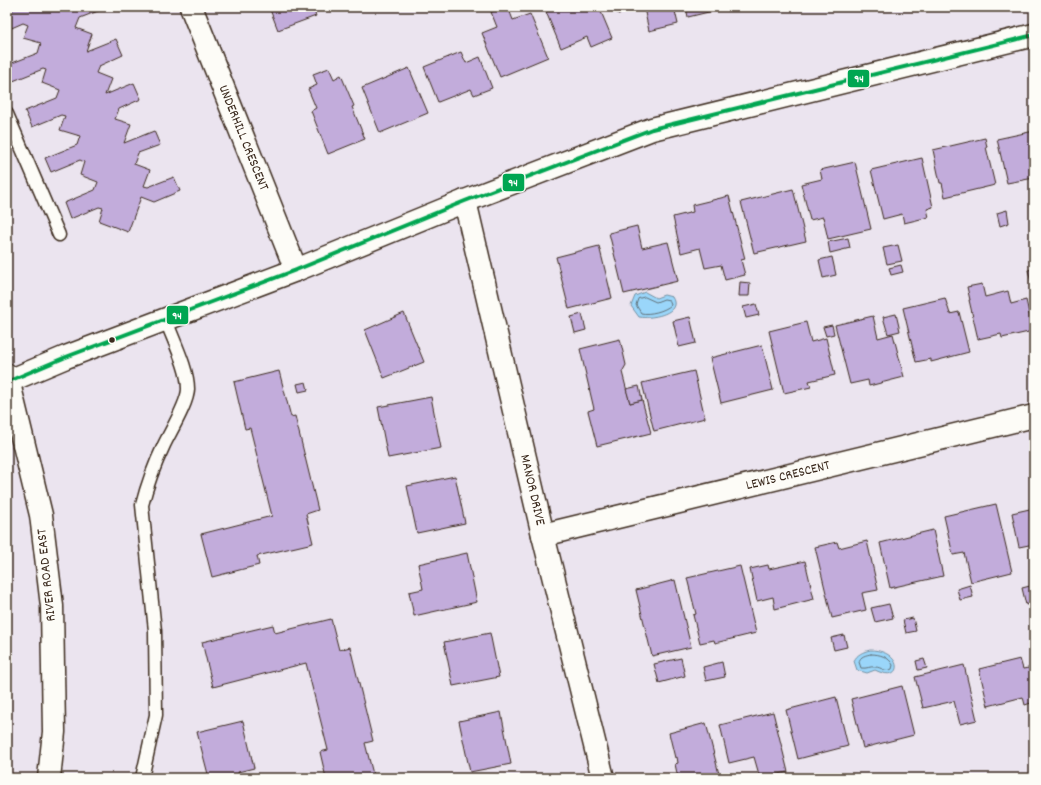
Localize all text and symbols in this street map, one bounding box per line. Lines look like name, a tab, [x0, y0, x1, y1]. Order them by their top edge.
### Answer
line badge: 94	[847, 69, 870, 88]
text: 94	[854, 72, 864, 88]
street label: UNDERHILL CRESCENT	[213, 82, 273, 194]
line badge: 94	[502, 173, 525, 192]
text: 94	[508, 176, 518, 192]
line badge: 94	[166, 305, 189, 325]
text: 94	[172, 309, 182, 325]
unlabelled marker	[107, 335, 117, 345]
street label: MANOR DRIVE	[514, 453, 550, 528]
street label: LEWIS CRESCENT	[744, 456, 832, 496]
street label: RIVER ROAD EAST	[32, 527, 62, 622]

